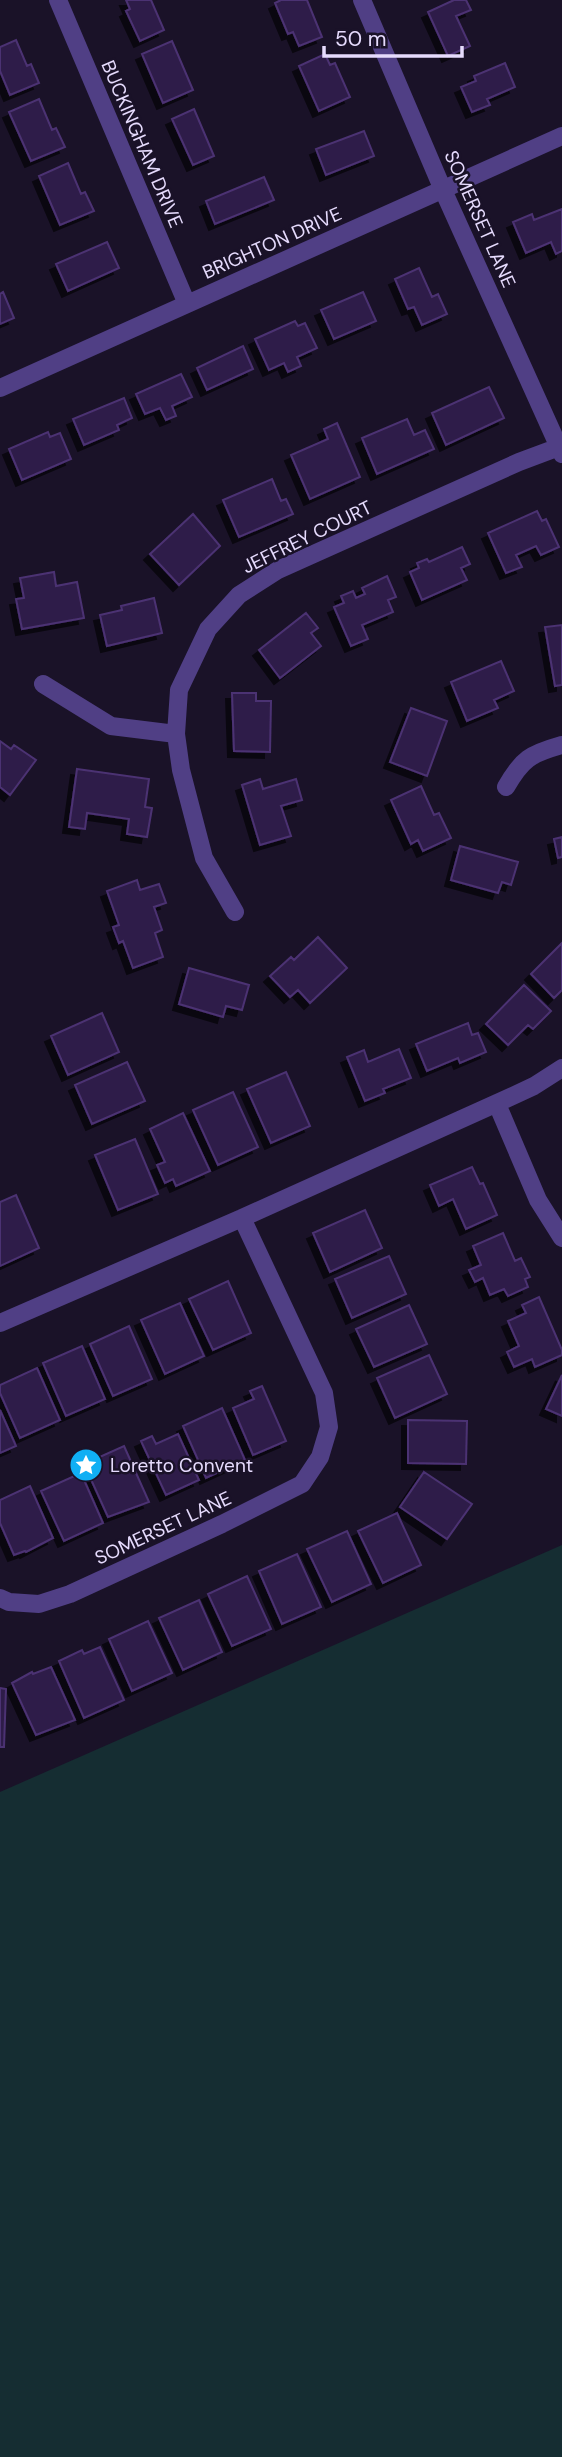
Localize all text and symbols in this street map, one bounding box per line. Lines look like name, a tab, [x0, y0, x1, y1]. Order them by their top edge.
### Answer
scale bar	[324, 14, 462, 58]
text: 50 m	[335, 25, 386, 53]
street label: BUCKINGHAM DRIVE	[95, 57, 189, 231]
street label: SOMERSET LANE	[439, 146, 521, 292]
street label: BRIGHTON DRIVE	[199, 201, 345, 285]
street label: JEFFREY COURT	[238, 495, 376, 579]
place icon: Loretto Convent	[67, 1446, 105, 1484]
place label: Loretto Convent	[110, 1453, 253, 1478]
street label: SOMERSET LANE	[91, 1485, 235, 1571]

